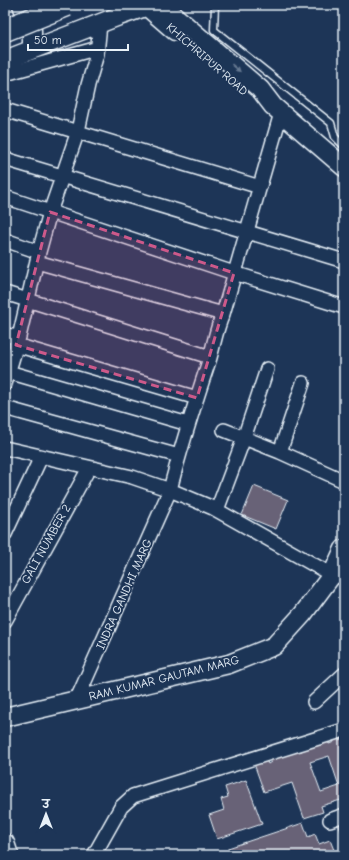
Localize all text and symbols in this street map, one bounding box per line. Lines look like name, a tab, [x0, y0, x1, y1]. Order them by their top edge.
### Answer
street label: KHICHRIPUR ROAD	[163, 20, 251, 98]
scale bar	[28, 26, 128, 52]
text: 50 m	[34, 33, 62, 47]
one-way arrow	[231, 63, 240, 72]
street label: GALI NUMBER 2	[18, 502, 74, 586]
street label: INDRA GANDHI MARG	[93, 536, 155, 651]
street label: RAM KUMAR GAUTAM MARG	[87, 652, 241, 703]
north arrow	[26, 794, 66, 834]
text: उ	[41, 798, 51, 811]

